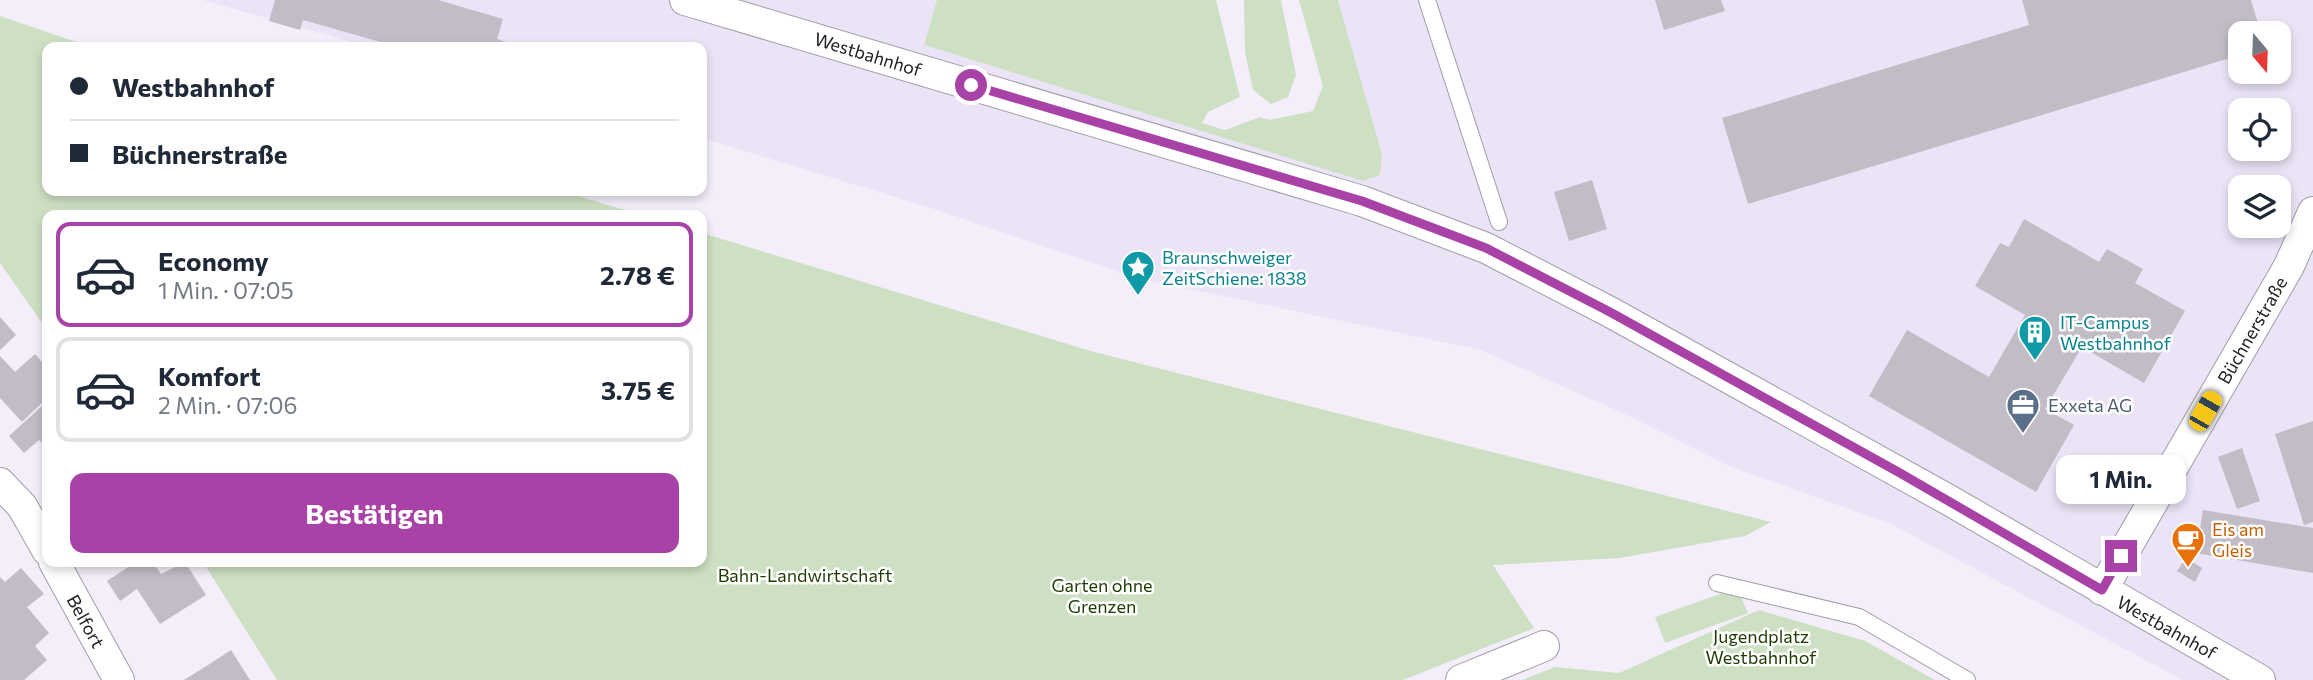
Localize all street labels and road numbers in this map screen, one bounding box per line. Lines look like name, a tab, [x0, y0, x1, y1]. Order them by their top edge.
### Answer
street label: Westbahnhof	[812, 27, 925, 81]
street label: Büchnerstraße	[2212, 273, 2292, 387]
street label: Belfort	[62, 590, 110, 652]
street label: Westbahnhof	[2113, 591, 2222, 664]

